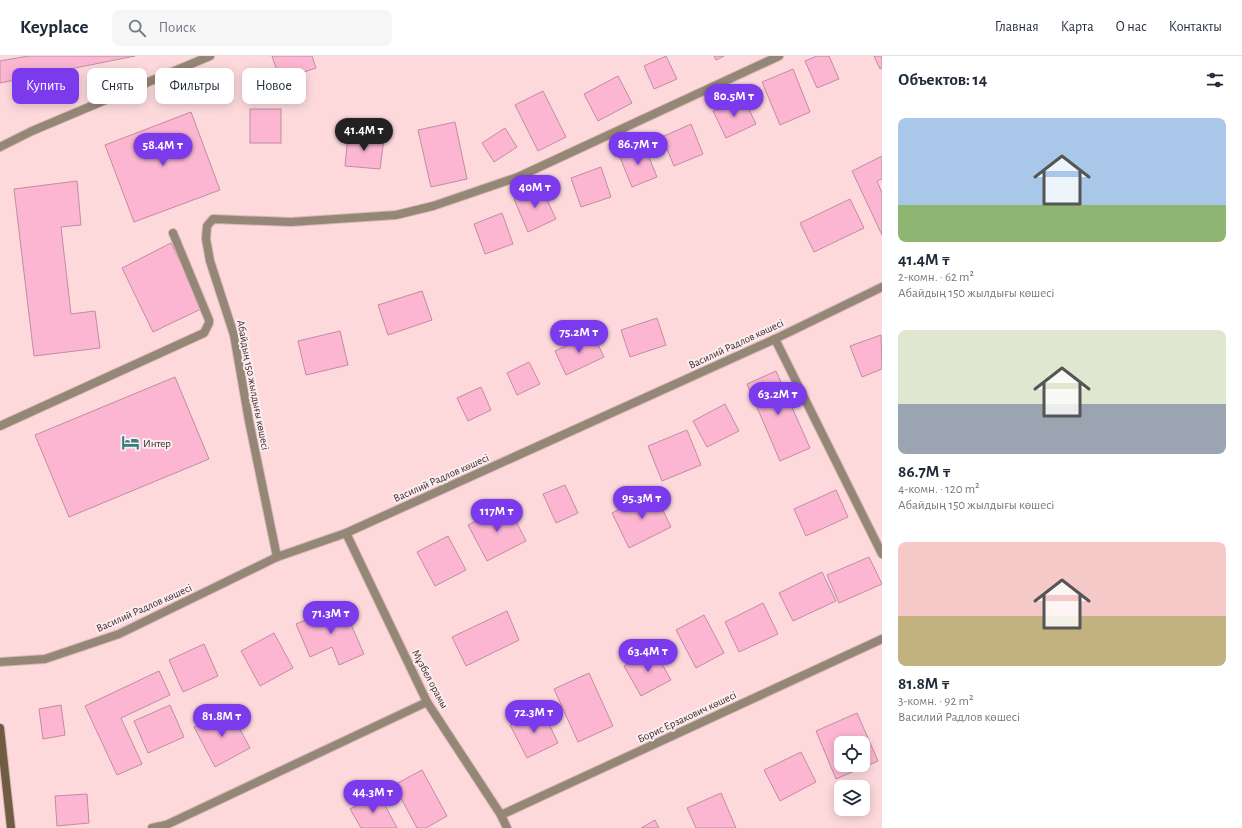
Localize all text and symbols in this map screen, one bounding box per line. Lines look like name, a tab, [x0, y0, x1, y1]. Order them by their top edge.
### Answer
search box	[112, 10, 392, 46]
icon: search	[126, 17, 148, 39]
text: Keyplace	[20, 18, 88, 37]
text: Поиск	[158, 20, 196, 35]
text: Главная	[995, 20, 1039, 34]
text: Карта	[1061, 20, 1094, 34]
text: О нас	[1116, 20, 1147, 34]
text: Контакты	[1169, 20, 1222, 34]
chip: Купить	[12, 68, 79, 104]
chip: Снять	[87, 68, 147, 104]
chip: Фильтры	[155, 68, 234, 104]
chip: Новое	[242, 68, 306, 104]
icon: filters	[1204, 69, 1226, 91]
text: Объектов: 14	[898, 71, 987, 88]
pin: 80.5M ₸	[697, 84, 771, 118]
text: 80.5M ₸	[713, 90, 755, 103]
pin: 41.4M ₸	[327, 118, 401, 152]
text: 41.4M ₸	[344, 124, 384, 137]
pin: 86.7M ₸	[601, 132, 675, 166]
pin: 58.4M ₸	[126, 133, 200, 167]
text: 86.7M ₸	[618, 138, 658, 151]
text: 58.4M ₸	[143, 139, 183, 152]
icon: home	[1026, 144, 1098, 216]
pin: 40M ₸	[507, 175, 563, 209]
text: 40M ₸	[519, 181, 551, 194]
text: 41.4M ₸	[898, 251, 950, 268]
text: 2-комн. · 62 m²	[898, 271, 974, 284]
text: Абайдың 150 жылдығы көшесі	[898, 287, 1054, 300]
street label: Василий Радлов көшесі	[687, 317, 785, 371]
street label: Абайдың 150 жылдығы көшесі	[235, 319, 271, 451]
pin: 75.2M ₸	[542, 320, 616, 354]
text: 75.2M ₸	[559, 326, 599, 339]
icon: home	[1026, 356, 1098, 428]
pin: 63.2M ₸	[741, 382, 815, 416]
text: 63.2M ₸	[758, 388, 798, 401]
hotel icon: Интер	[120, 433, 140, 453]
place label: Интер	[143, 438, 171, 449]
street label: Василий Радлов көшесі	[392, 452, 490, 504]
text: 86.7M ₸	[898, 463, 951, 480]
text: 4-комн. · 120 m²	[898, 483, 980, 496]
pin: 95.3M ₸	[605, 486, 679, 520]
text: 95.3M ₸	[622, 492, 662, 505]
pin: 117M ₸	[464, 499, 530, 533]
text: Абайдың 150 жылдығы көшесі	[898, 499, 1054, 512]
text: 117M ₸	[480, 505, 514, 518]
icon: home	[1026, 568, 1098, 640]
street label: Василий Радлов көшесі	[95, 582, 193, 634]
pin: 71.3M ₸	[294, 601, 368, 635]
text: 71.3M ₸	[312, 607, 350, 620]
pin: 63.4M ₸	[611, 639, 685, 673]
text: 63.4M ₸	[628, 645, 668, 658]
street label: Мұзбел орамы	[410, 648, 450, 710]
text: 81.8M ₸	[898, 675, 950, 692]
street label: Борис Ерзакович көшесі	[636, 689, 738, 745]
text: 3-комн. · 92 m²	[898, 695, 973, 708]
pin: 72.3M ₸	[497, 700, 571, 734]
pin: 81.8M ₸	[185, 704, 259, 738]
text: 72.3M ₸	[514, 706, 554, 719]
text: 81.8M ₸	[202, 710, 242, 723]
text: Василий Радлов көшесі	[898, 711, 1020, 724]
map controls	[834, 736, 870, 816]
button: locate	[834, 736, 870, 772]
pin: 44.3M ₸	[336, 780, 410, 814]
button: layers	[834, 780, 870, 816]
text: 44.3M ₸	[352, 786, 394, 799]

